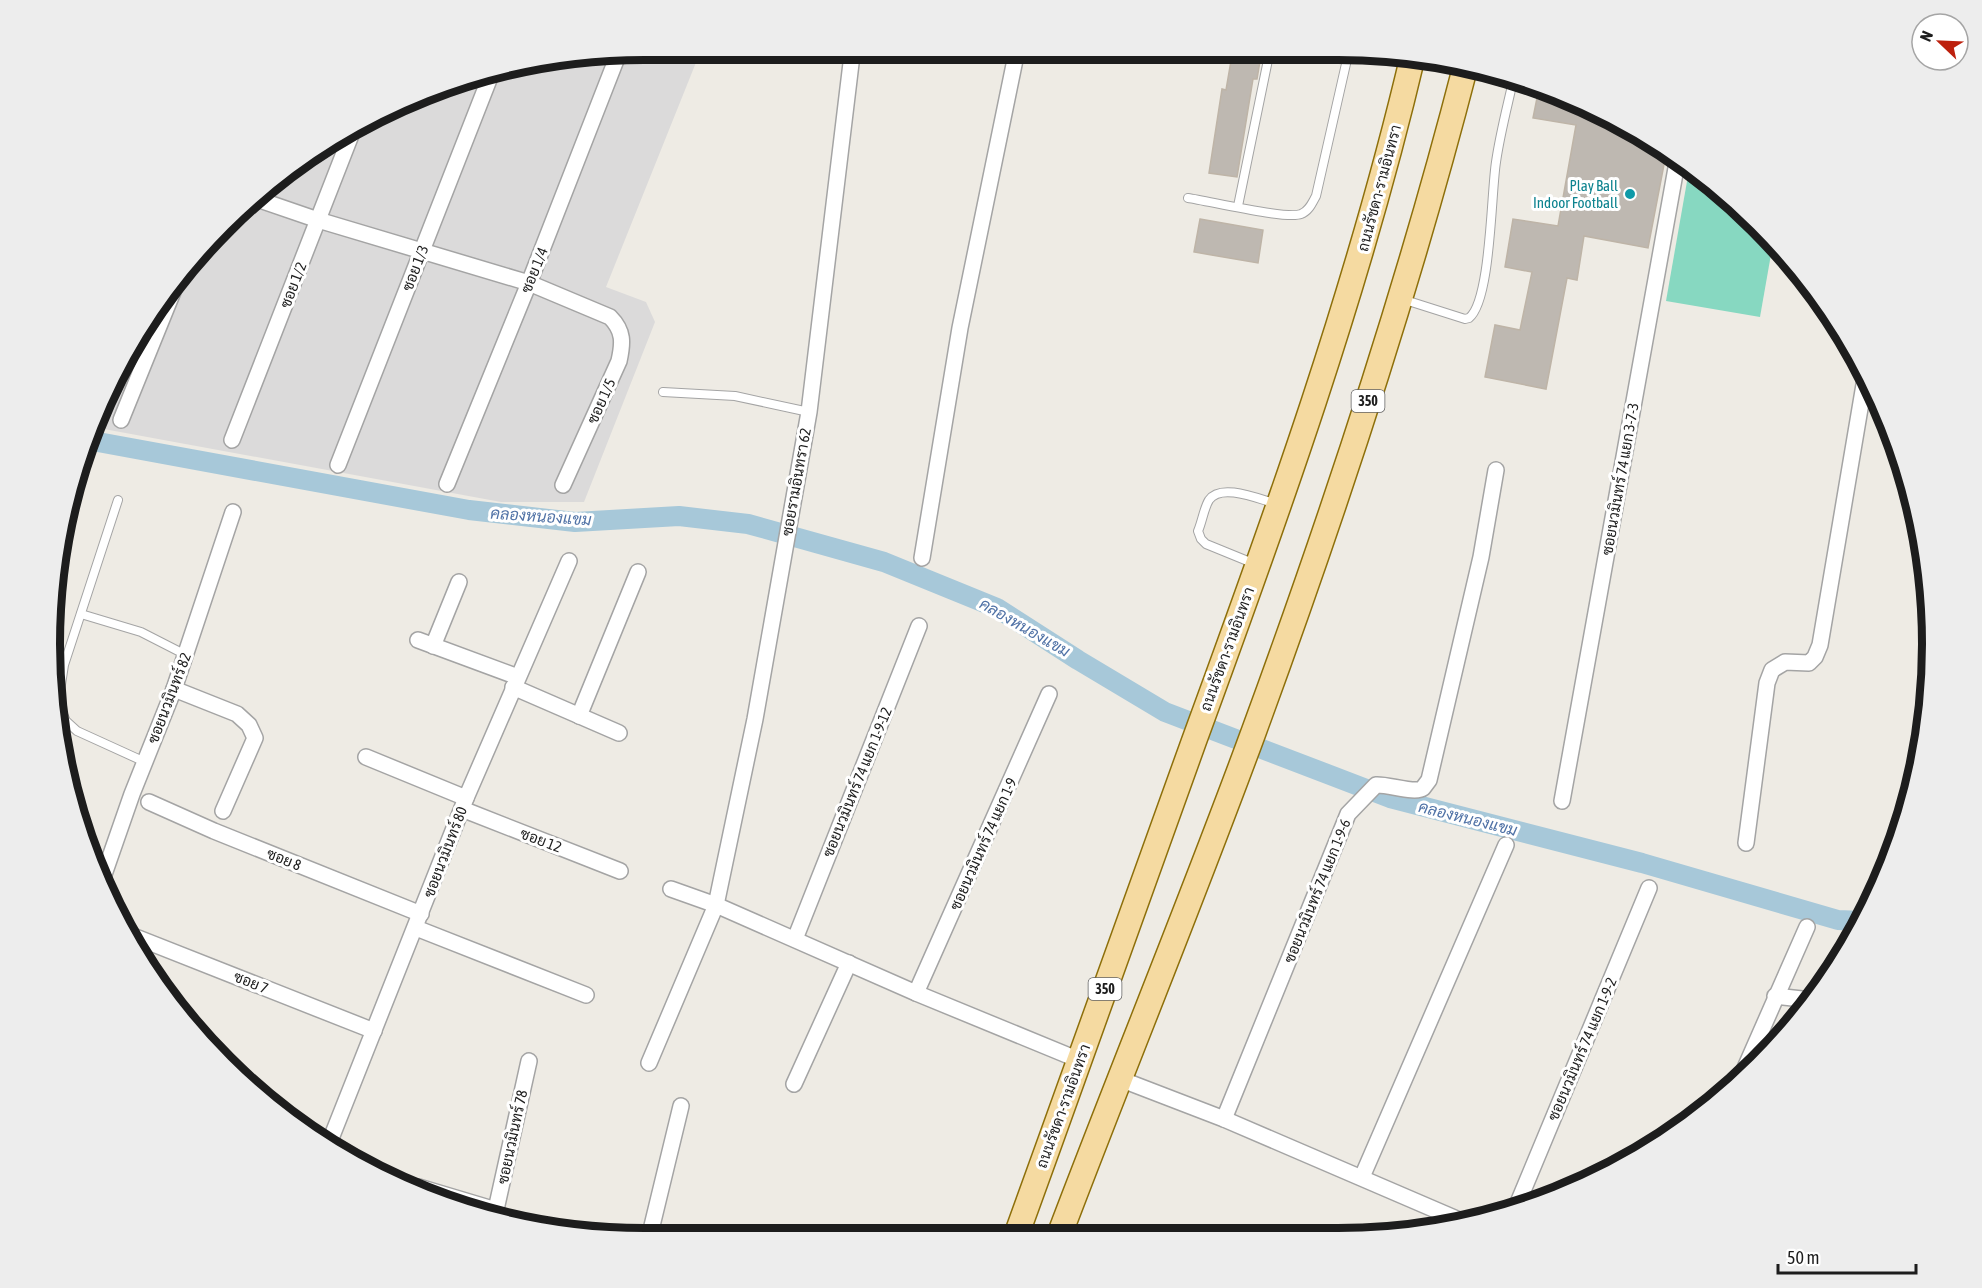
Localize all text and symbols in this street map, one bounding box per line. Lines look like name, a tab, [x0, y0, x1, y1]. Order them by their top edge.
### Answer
north arrow	[1910, 12, 1970, 72]
text: N	[1916, 28, 1936, 44]
street label: ถนนรัชดา-รามอินทรา	[1354, 123, 1404, 253]
place label: Play Ball Indoor Football	[1533, 177, 1618, 211]
marker: Play Ball Indoor Football	[1623, 187, 1637, 201]
street label: ซอย 1/3	[398, 243, 432, 293]
street label: ซอย 1/4	[517, 245, 551, 295]
street label: ซอย 1/2	[276, 260, 310, 310]
street label: ซอย 1/5	[584, 376, 618, 426]
road number: 350	[1352, 390, 1384, 412]
street label: ซอยนวมินทร์ 74 แยก 3-7-3	[1597, 401, 1642, 557]
street label: ซอยรามอินทรา 62	[778, 427, 814, 537]
water label: คลองหนองแขม	[490, 503, 592, 529]
street label: ถนนรัชดา-รามอินทรา	[1197, 585, 1257, 713]
water label: คลองหนองแขม	[977, 594, 1073, 660]
street label: ซอยนวมินทร์ 82	[143, 650, 194, 746]
street label: ซอยนวมินทร์ 74 แยก 1-9-12	[818, 704, 895, 859]
street label: ซอยนวมินทร์ 74 แยก 1-9	[945, 775, 1020, 913]
water label: คลองหนองแขม	[1417, 797, 1519, 839]
street label: ซอยนวมินทร์ 80	[419, 804, 470, 900]
street label: ซอยนวมินทร์ 74 แยก 1-9-6	[1279, 816, 1354, 965]
street label: ซอย 12	[518, 824, 564, 856]
street label: ซอย 8	[264, 844, 304, 874]
street label: ซอย 7	[231, 967, 271, 997]
street label: ซอยนวมินทร์ 74 แยก 1-9-2	[1543, 974, 1620, 1123]
road number: 350	[1088, 978, 1122, 1000]
street label: ถนนรัชดา-รามอินทรา	[1033, 1042, 1093, 1170]
street label: ซอยนวมินทร์ 78	[493, 1088, 530, 1186]
scale bar	[1778, 1237, 1916, 1275]
text: 50 m	[1787, 1247, 1819, 1268]

